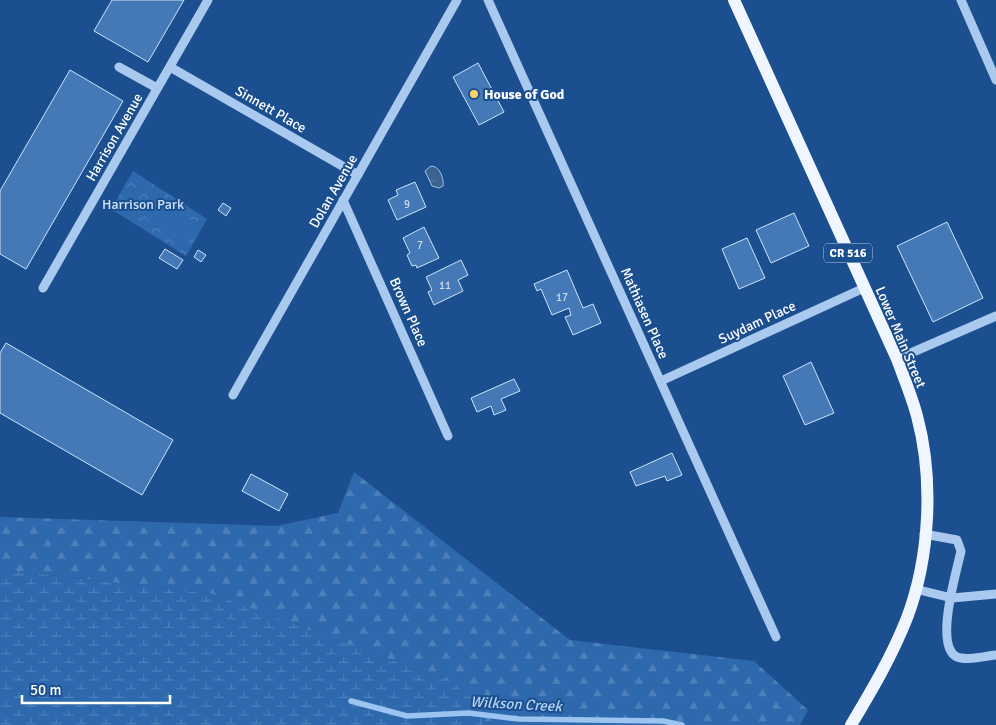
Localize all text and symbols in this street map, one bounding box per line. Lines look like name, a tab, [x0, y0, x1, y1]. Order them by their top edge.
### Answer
street label: Sinnett Place	[232, 82, 309, 137]
place label: House of God	[484, 86, 565, 103]
marker: House of God	[468, 88, 480, 100]
street label: Harrison Avenue	[82, 90, 146, 184]
street label: Dolan Avenue	[306, 151, 361, 231]
park label: Harrison Park	[102, 196, 184, 213]
house number: 9	[404, 198, 410, 211]
house number: 7	[417, 239, 423, 252]
road number: CR 516	[824, 244, 872, 262]
street label: Mathiasen Place	[617, 265, 672, 362]
street label: Brown Place	[386, 275, 431, 349]
house number: 11	[439, 279, 451, 292]
street label: Lower Main Street	[871, 284, 930, 391]
house number: 17	[556, 291, 568, 304]
street label: Suydam Place	[716, 297, 799, 348]
scale bar	[22, 672, 170, 704]
text: 50 m	[30, 681, 61, 699]
water label: Wilkson Creek	[470, 693, 564, 715]

